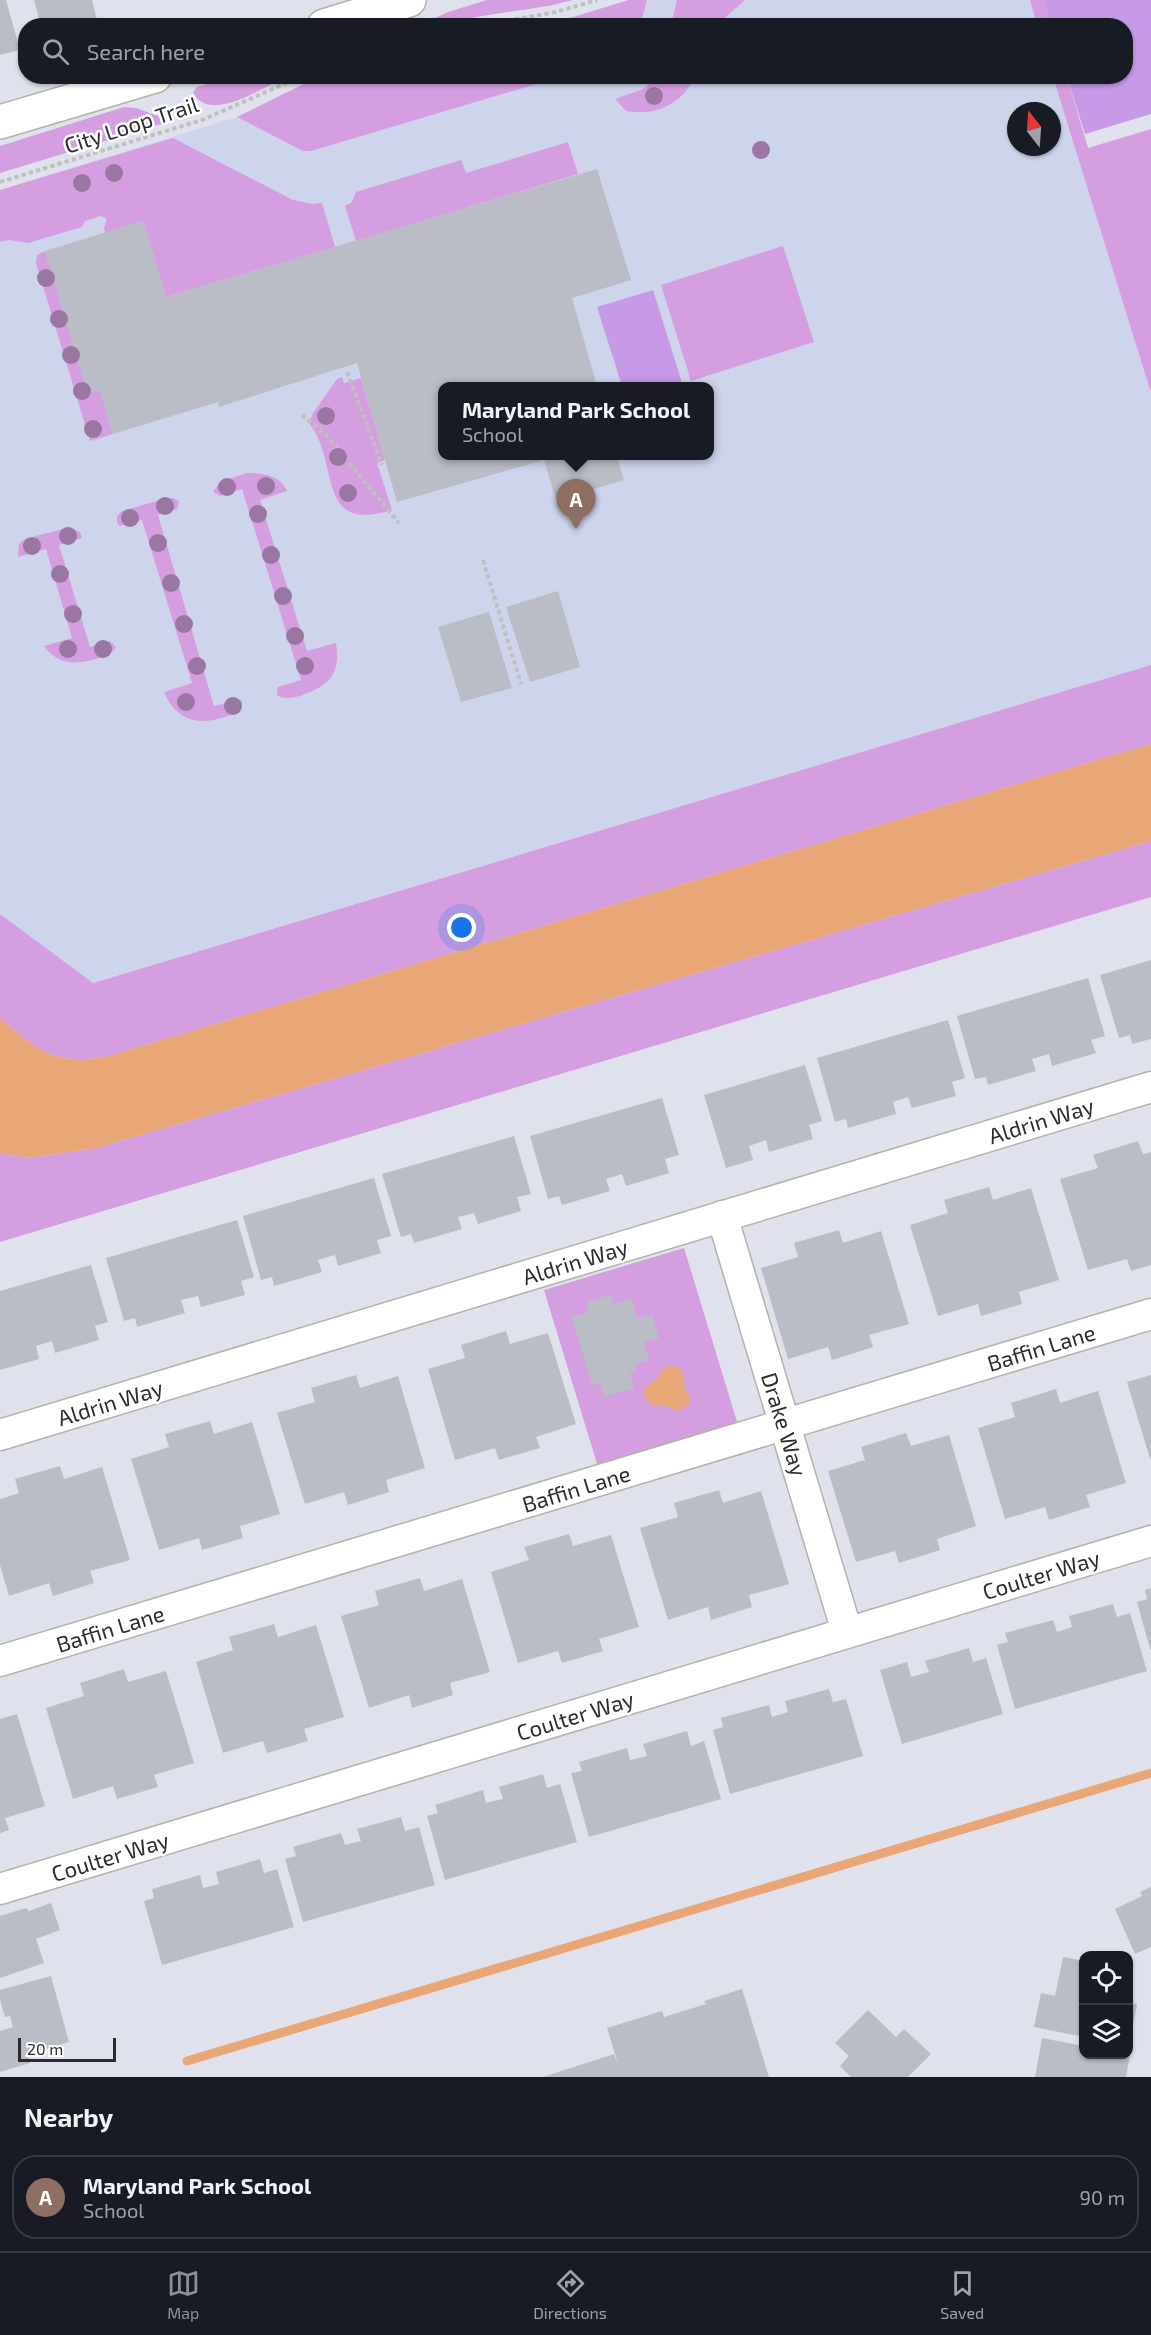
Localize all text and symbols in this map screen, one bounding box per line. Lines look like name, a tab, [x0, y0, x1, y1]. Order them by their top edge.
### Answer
search box	[18, 18, 1133, 84]
icon: search	[39, 35, 72, 68]
text: Search here	[87, 38, 205, 64]
street label: City Loop Trail	[61, 90, 202, 158]
north arrow	[1007, 102, 1061, 156]
popup	[438, 382, 714, 460]
text: Maryland Park School	[462, 396, 690, 422]
text: School	[462, 422, 523, 446]
pin: A	[556, 480, 596, 529]
your location	[447, 913, 476, 942]
street label: Aldrin Way	[985, 1092, 1097, 1148]
street label: Aldrin Way	[519, 1233, 631, 1289]
street label: Baffin Lane	[984, 1318, 1098, 1376]
street label: Drake Way	[757, 1369, 813, 1479]
street label: Aldrin Way	[54, 1374, 166, 1430]
street label: Baffin Lane	[519, 1459, 633, 1517]
street label: Coulter Way	[979, 1544, 1103, 1604]
street label: Baffin Lane	[53, 1599, 167, 1657]
street label: Coulter Way	[513, 1685, 637, 1745]
street label: Coulter Way	[48, 1826, 172, 1886]
map controls	[1079, 1951, 1133, 2059]
button: locate	[1079, 1951, 1133, 2005]
button: layers	[1079, 2005, 1133, 2059]
scale bar	[18, 2035, 116, 2062]
text: 20 m	[27, 2039, 63, 2058]
text: Nearby	[24, 2101, 113, 2132]
text: Maryland Park School	[83, 2172, 311, 2198]
text: A	[39, 2185, 52, 2209]
text: 90 m	[1080, 2185, 1125, 2209]
text: School	[83, 2198, 144, 2222]
tab: Map	[167, 2267, 200, 2322]
tab: Directions	[533, 2267, 607, 2322]
tab: Saved	[940, 2267, 984, 2322]

